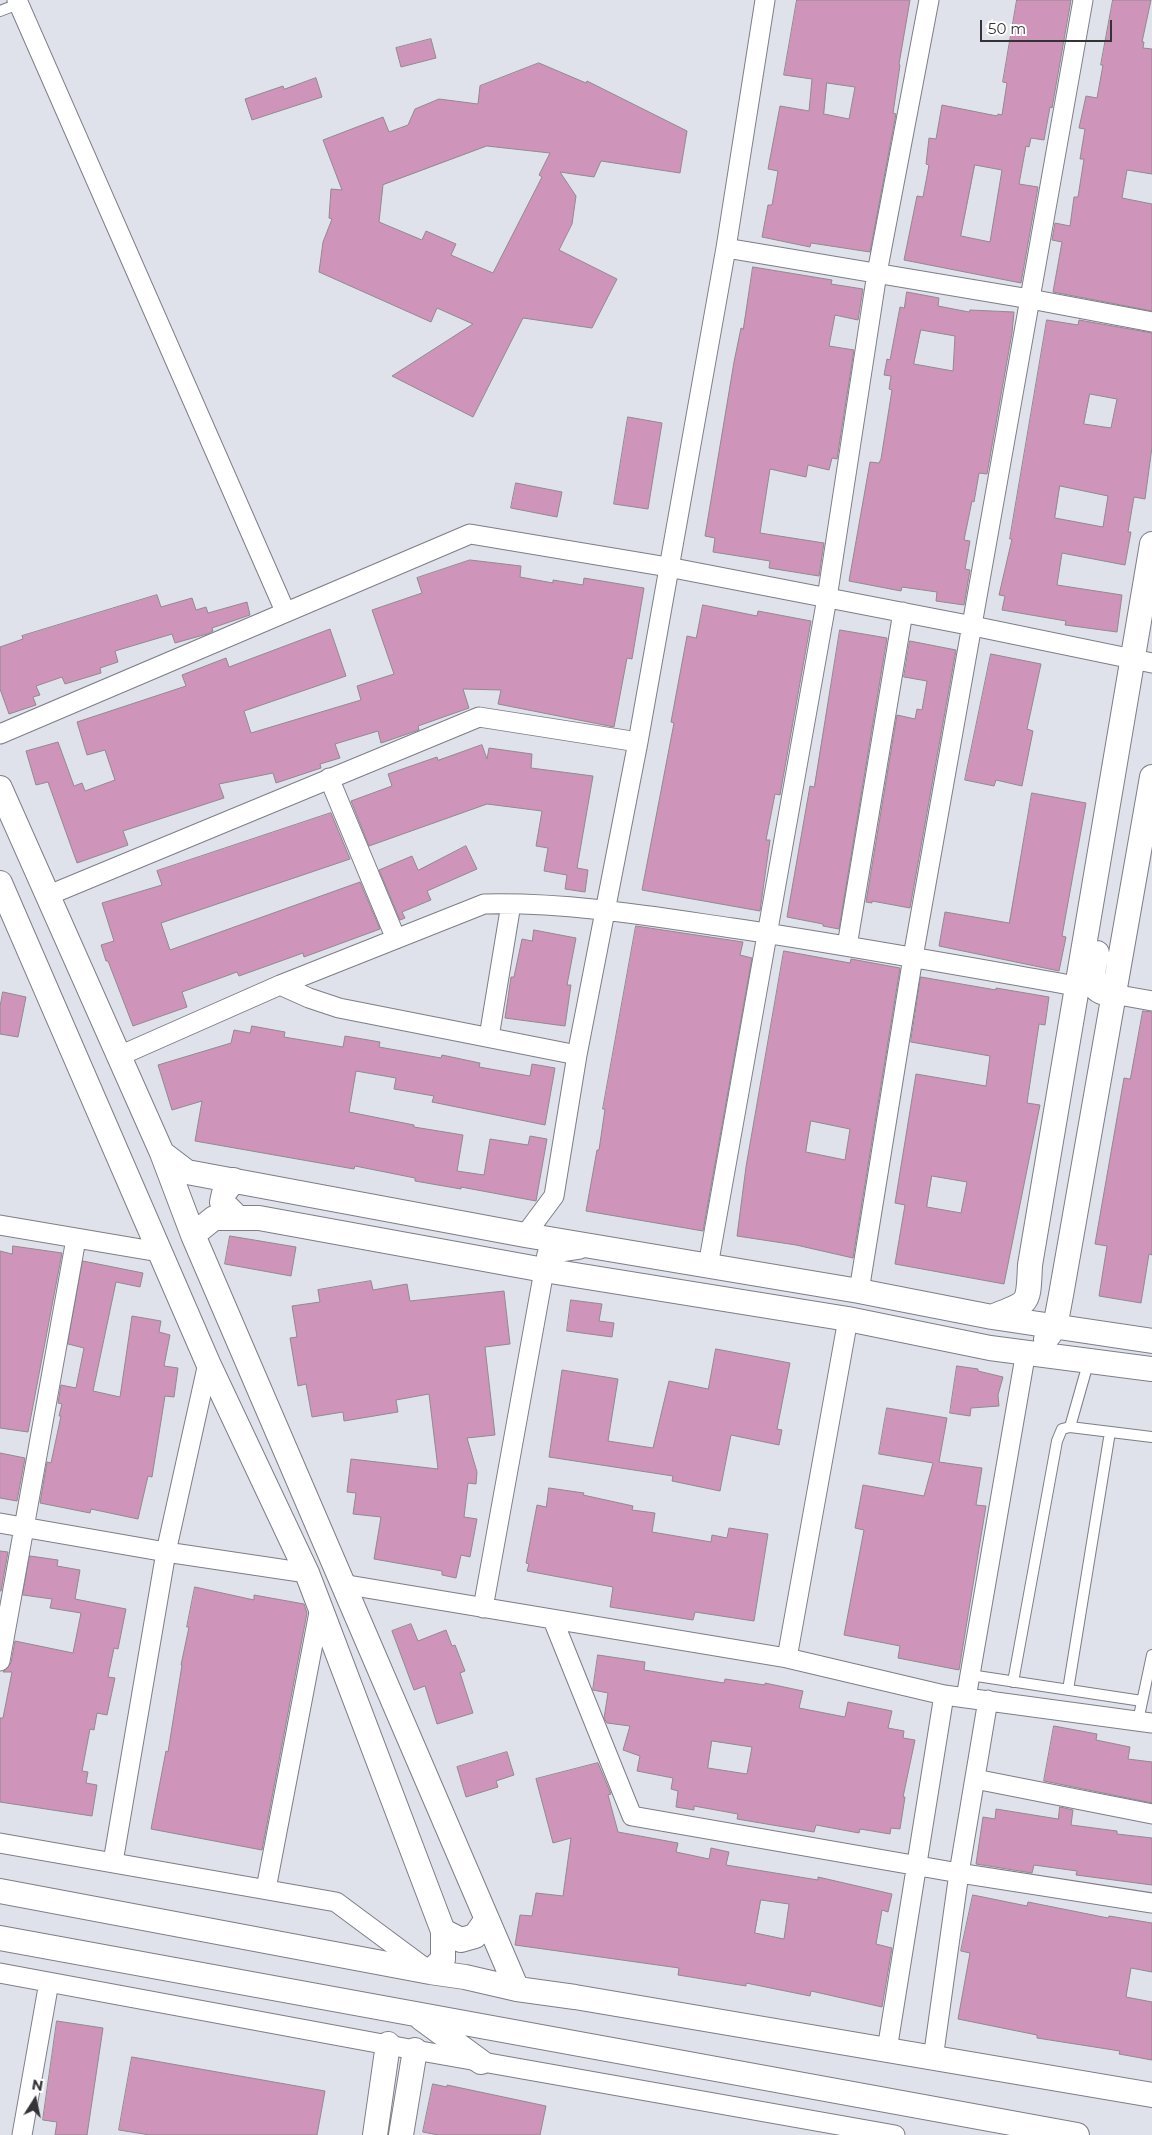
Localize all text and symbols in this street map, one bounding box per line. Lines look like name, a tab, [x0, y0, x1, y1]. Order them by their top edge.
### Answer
scale bar	[982, 10, 1114, 42]
text: 50 m	[988, 19, 1026, 38]
north arrow	[10, 2075, 60, 2125]
text: N	[30, 2075, 45, 2095]

